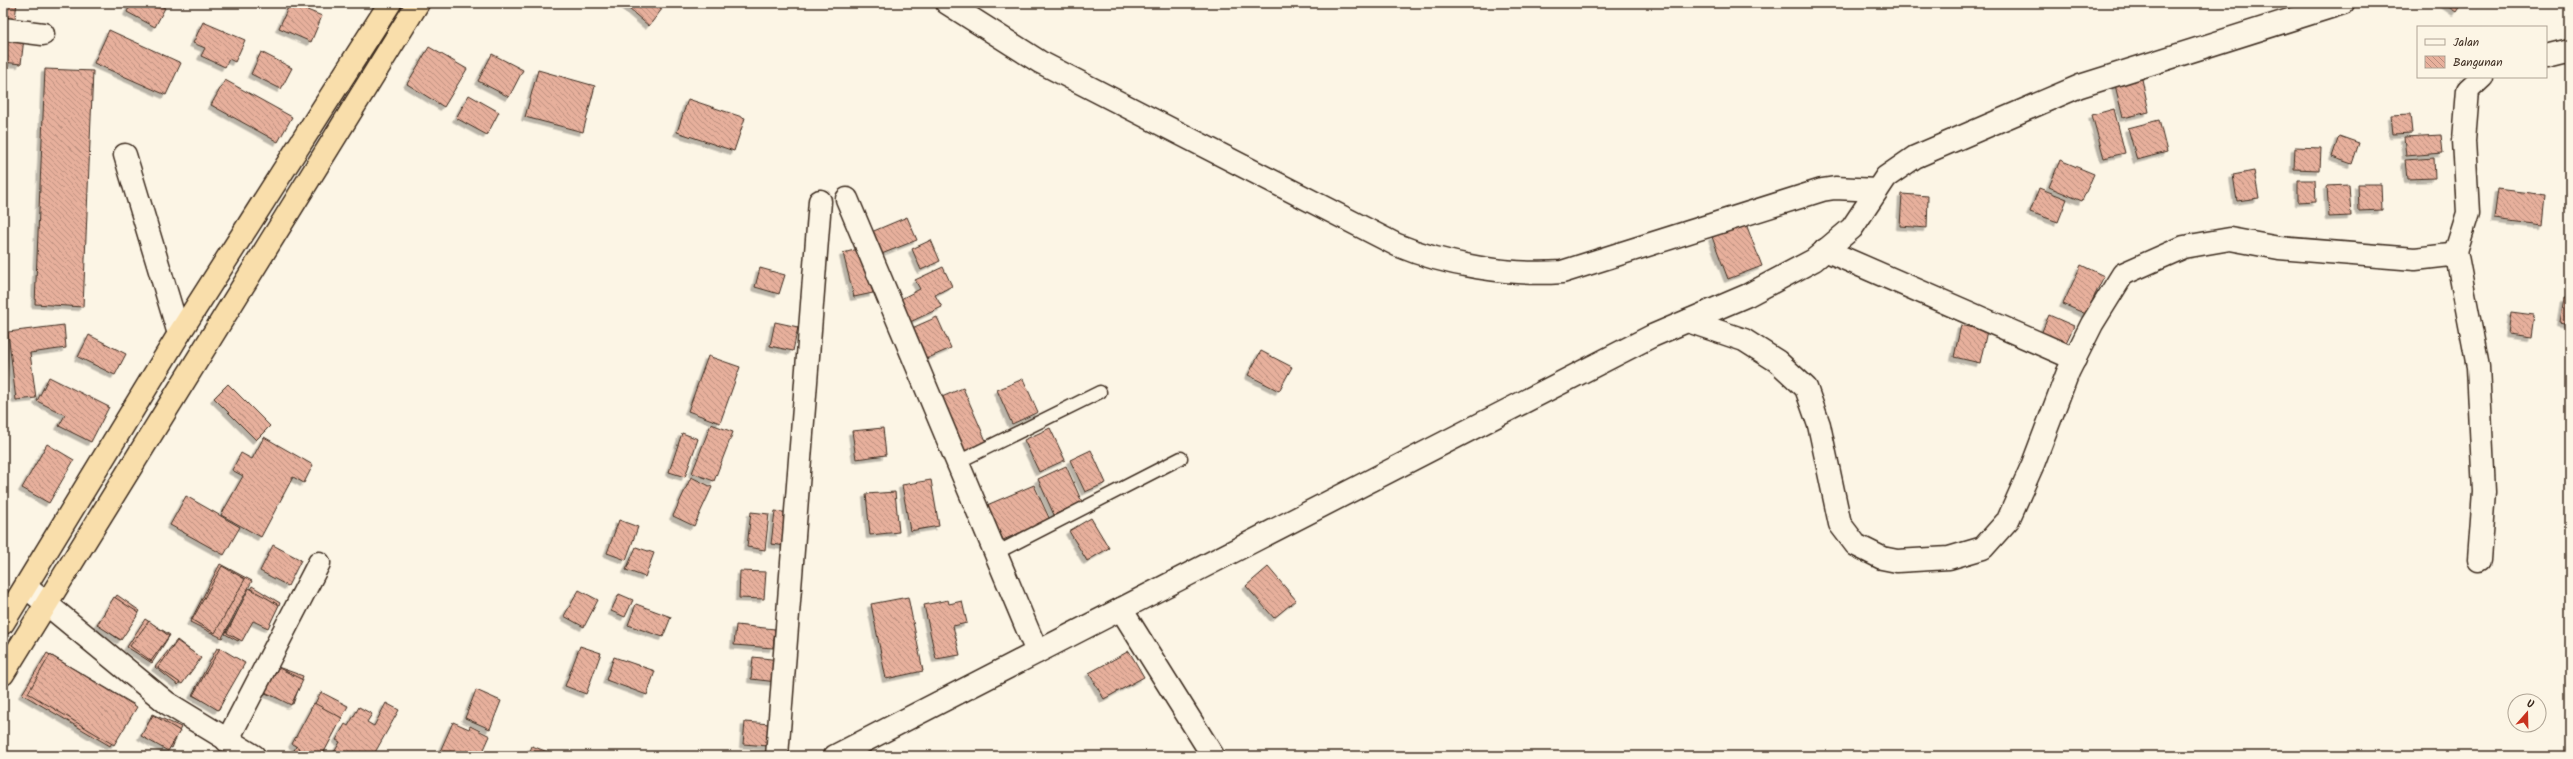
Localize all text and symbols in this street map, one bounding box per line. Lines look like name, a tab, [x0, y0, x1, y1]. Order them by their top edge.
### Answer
legend	[2417, 26, 2547, 78]
text: Jalan	[2453, 33, 2479, 52]
text: Bangunan	[2453, 53, 2503, 72]
north arrow	[2507, 693, 2547, 733]
text: U	[2524, 695, 2537, 714]

